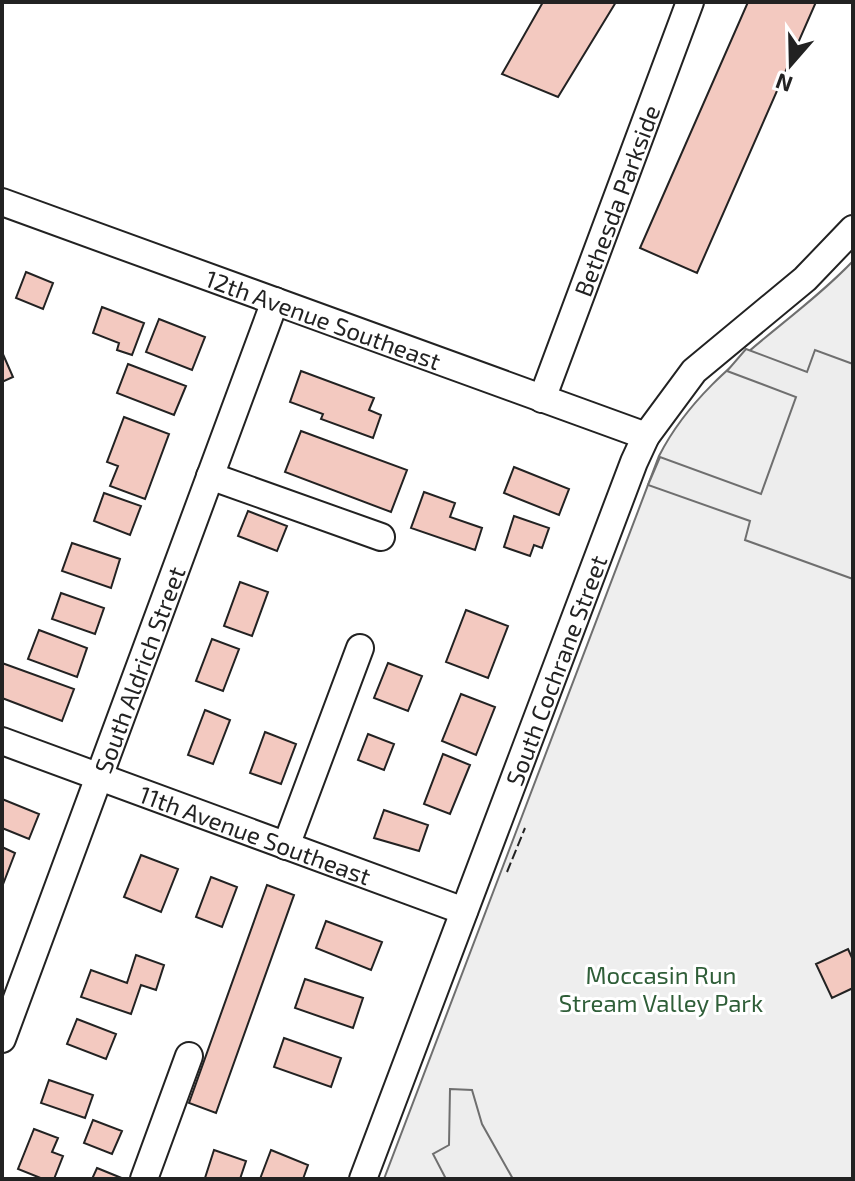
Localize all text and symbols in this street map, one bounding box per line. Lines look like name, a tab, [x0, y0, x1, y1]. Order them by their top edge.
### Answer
north arrow	[751, 24, 831, 104]
text: N	[772, 69, 796, 99]
street label: Bethesda Parkside	[567, 101, 665, 300]
street label: 12th Avenue Southeast	[202, 263, 445, 375]
street label: South Cochrane Street	[499, 551, 612, 789]
street label: South Aldrich Street	[87, 562, 190, 777]
street label: 11th Avenue Southeast	[136, 778, 375, 890]
park label: Moccasin Run Stream Valley Park	[559, 960, 763, 1017]

